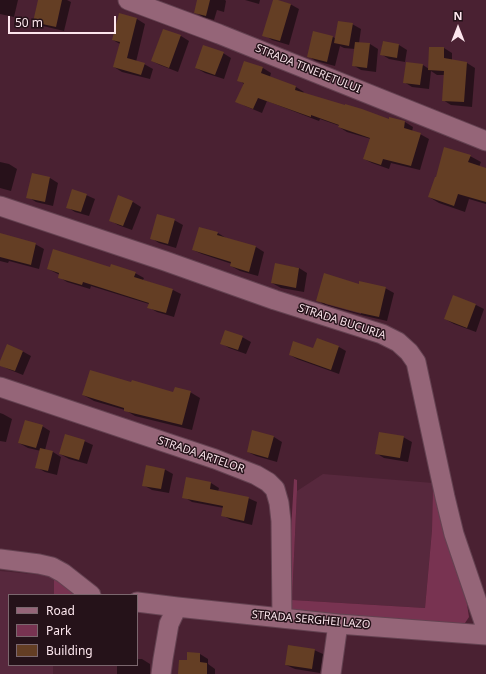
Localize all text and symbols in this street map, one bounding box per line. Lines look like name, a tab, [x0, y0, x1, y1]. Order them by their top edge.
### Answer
scale bar	[10, 8, 118, 34]
north arrow	[438, 8, 478, 48]
text: N	[454, 8, 462, 23]
text: 50 m	[15, 14, 43, 31]
street label: STRADA TINERETULUI	[253, 42, 363, 96]
street label: STRADA BUCURIA	[296, 302, 388, 342]
street label: STRADA ARTELOR	[156, 434, 246, 476]
legend	[8, 594, 138, 666]
text: Road	[46, 602, 75, 619]
street label: STRADA SERGHEI LAZO	[251, 608, 371, 632]
text: Park	[46, 622, 71, 639]
text: Building	[46, 642, 93, 659]

